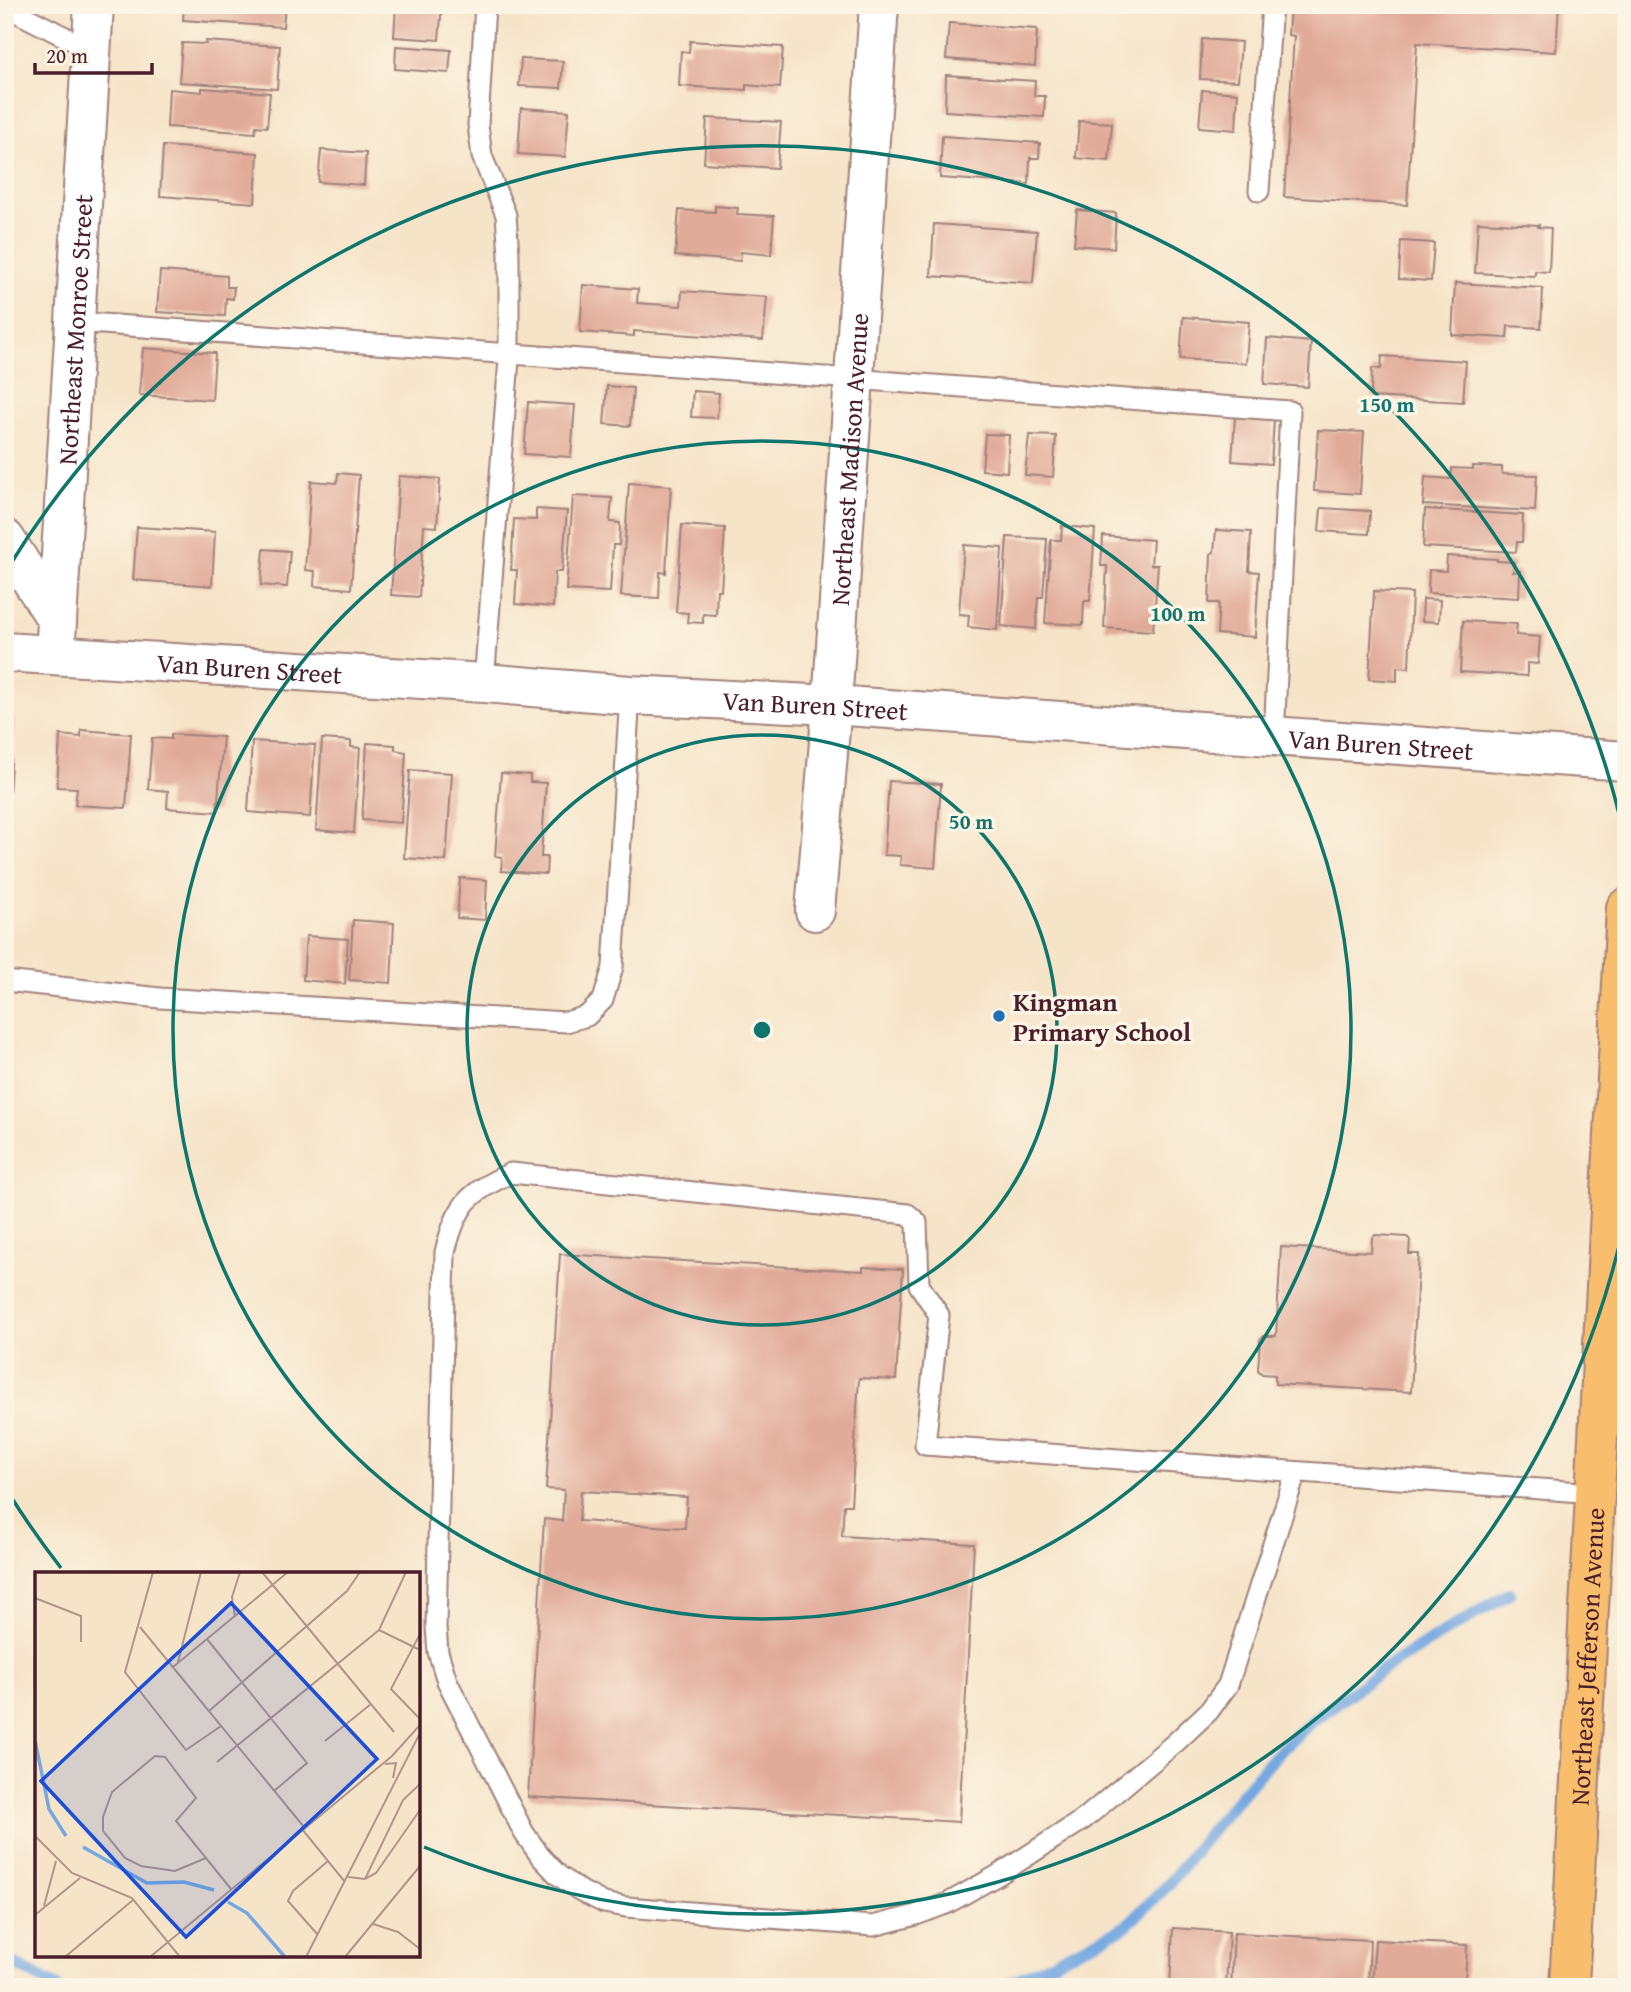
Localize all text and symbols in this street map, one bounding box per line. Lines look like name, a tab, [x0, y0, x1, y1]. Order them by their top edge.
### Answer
scale bar	[35, 32, 152, 76]
text: 20 m	[46, 40, 88, 71]
street label: Northeast Monroe Street	[47, 193, 102, 466]
street label: Northeast Madison Avenue	[819, 312, 878, 607]
text: 150 m	[1359, 389, 1415, 420]
text: 100 m	[1150, 598, 1206, 629]
street label: Van Buren Street	[156, 642, 343, 693]
street label: Van Buren Street	[722, 680, 909, 730]
street label: Van Buren Street	[1287, 718, 1475, 770]
text: 50 m	[949, 806, 993, 837]
place label: Kingman Primary School	[1013, 982, 1191, 1051]
marker: Kingman Primary School	[991, 1008, 1007, 1024]
centre of rings	[750, 1018, 774, 1042]
street label: Northeast Jefferson Avenue	[1559, 1506, 1614, 1806]
inset map	[35, 1572, 420, 1957]

